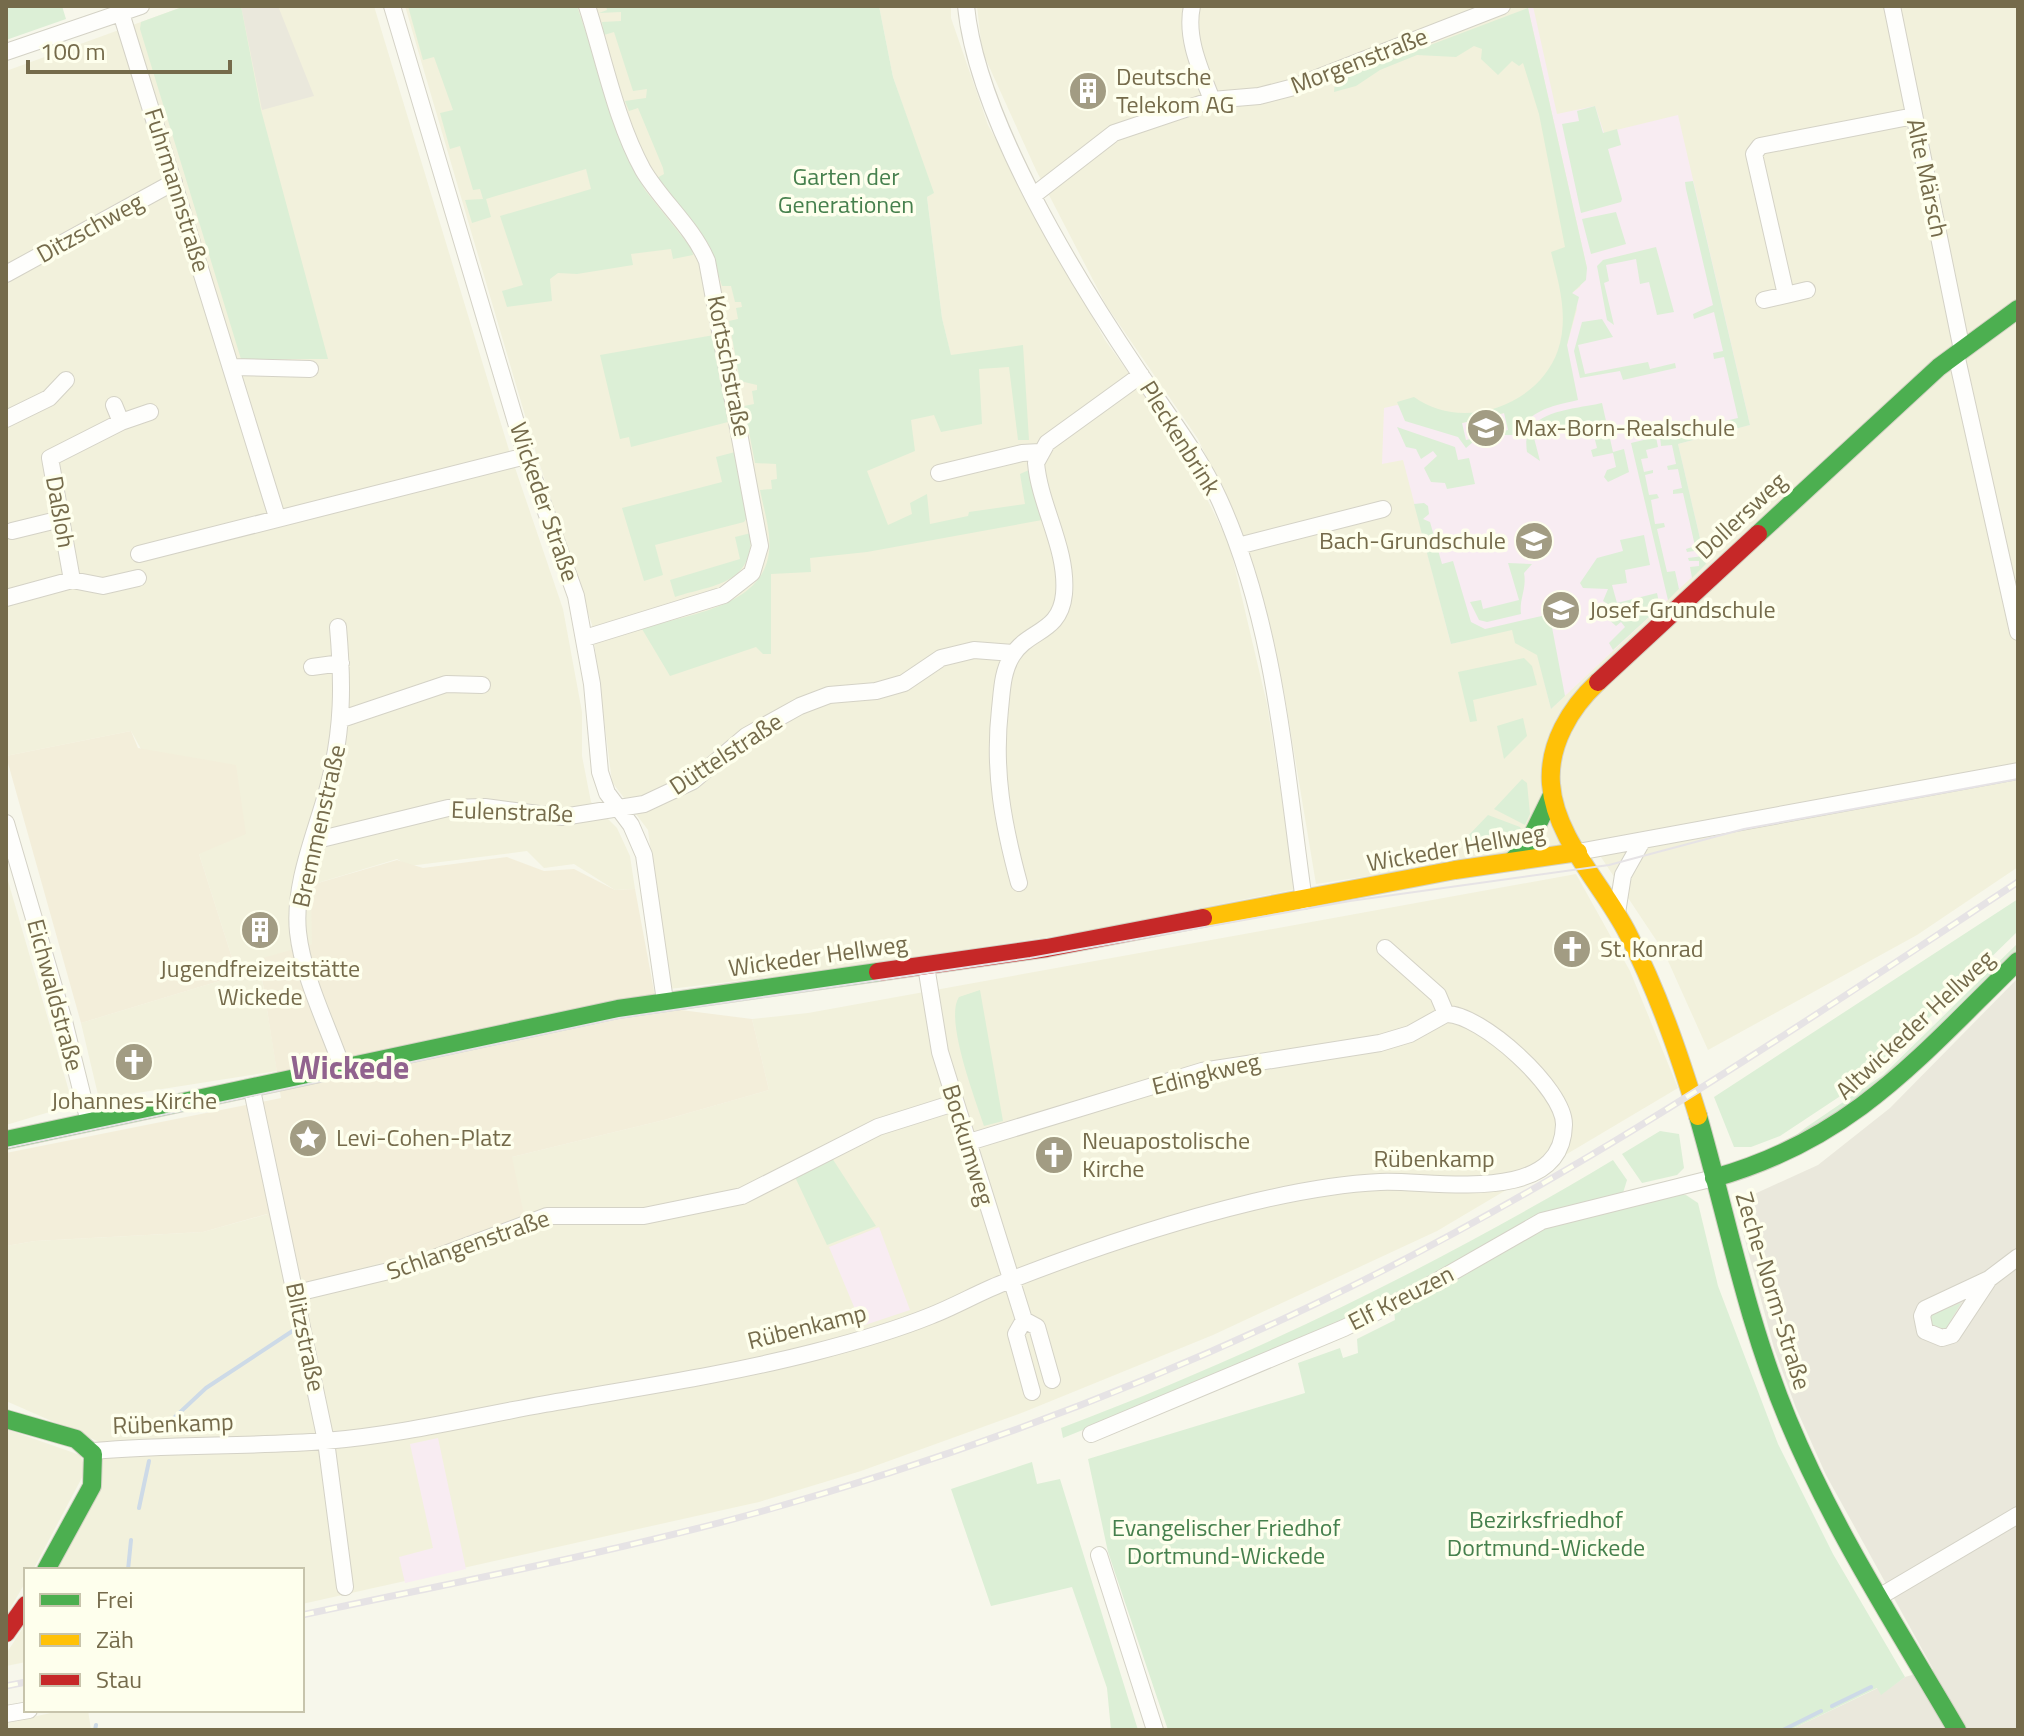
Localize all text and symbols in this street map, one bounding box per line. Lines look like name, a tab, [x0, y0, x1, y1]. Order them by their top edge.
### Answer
street label: Morgenstraße	[1285, 17, 1432, 103]
scale bar	[28, 24, 230, 74]
text: 100 m	[40, 33, 106, 69]
place label: Deutsche Telekom AG	[1116, 58, 1234, 122]
building icon: Deutsche Telekom AG	[1067, 70, 1109, 112]
street label: Fuhrmannstraße	[136, 103, 220, 276]
street label: Alte Märsch	[1898, 115, 1958, 241]
park label: Garten der Generationen	[778, 158, 914, 222]
street label: Ditzschweg	[30, 183, 149, 271]
street label: Kortschstraße	[699, 292, 761, 439]
street label: Pleckenbrink	[1131, 373, 1231, 502]
school or university icon: Max-Born-Realschule	[1465, 407, 1507, 449]
place label: Max-Born-Realschule	[1514, 409, 1735, 445]
street label: Wickeder Straße	[501, 417, 589, 586]
street label: Dollersweg	[1687, 463, 1794, 567]
street label: Daßloh	[37, 473, 85, 551]
school or university icon: Bach-Grundschule	[1513, 520, 1555, 562]
place label: Bach-Grundschule	[1319, 522, 1506, 558]
school or university icon: Josef-Grundschule	[1540, 589, 1582, 631]
place label: Josef-Grundschule	[1589, 591, 1776, 627]
street label: Düttelstraße	[662, 703, 789, 803]
street label: Bremmenstraße	[282, 741, 354, 911]
street label: Eulenstraße	[450, 791, 574, 831]
street label: Wickeder Hellweg	[1364, 814, 1548, 880]
building icon: Jugendfreizeitstätte Wickede	[239, 909, 281, 951]
street label: Eichwaldstraße	[18, 915, 94, 1075]
street label: Wickeder Hellweg	[726, 925, 910, 985]
church icon: St. Konrad	[1551, 928, 1593, 970]
place label: St. Konrad	[1600, 930, 1704, 966]
street label: Altwickeder Hellweg	[1827, 941, 2002, 1108]
place label: Jugendfreizeitstätte Wickede	[160, 950, 360, 1014]
church icon: Johannes-Kirche	[113, 1041, 155, 1083]
street label: Edingkweg	[1148, 1042, 1264, 1104]
district label: Wickede	[291, 1043, 409, 1091]
street label: Bockumweg	[934, 1080, 1004, 1210]
place label: Johannes-Kirche	[51, 1082, 217, 1118]
place icon: Levi-Cohen-Platz	[287, 1117, 329, 1159]
place label: Levi-Cohen-Platz	[336, 1119, 512, 1155]
place label: Neuapostolische Kirche	[1082, 1122, 1250, 1186]
church icon: Neuapostolische Kirche	[1033, 1134, 1075, 1176]
street label: Rübenkamp	[1373, 1140, 1495, 1176]
street label: Zeche-Norm-Straße	[1727, 1187, 1821, 1394]
street label: Schlangenstraße	[381, 1199, 554, 1289]
street label: Elf Kreuzen	[1341, 1255, 1460, 1339]
street label: Blitzstraße	[277, 1279, 335, 1395]
street label: Rübenkamp	[744, 1294, 870, 1358]
street label: Rübenkamp	[112, 1403, 234, 1443]
park label: Bezirksfriedhof Dortmund-Wickede	[1447, 1501, 1645, 1565]
park label: Evangelischer Friedhof Dortmund-Wickede	[1112, 1509, 1340, 1573]
legend	[24, 1568, 304, 1712]
text: Frei	[96, 1581, 134, 1617]
text: Zäh	[96, 1621, 134, 1657]
text: Stau	[96, 1661, 142, 1697]

